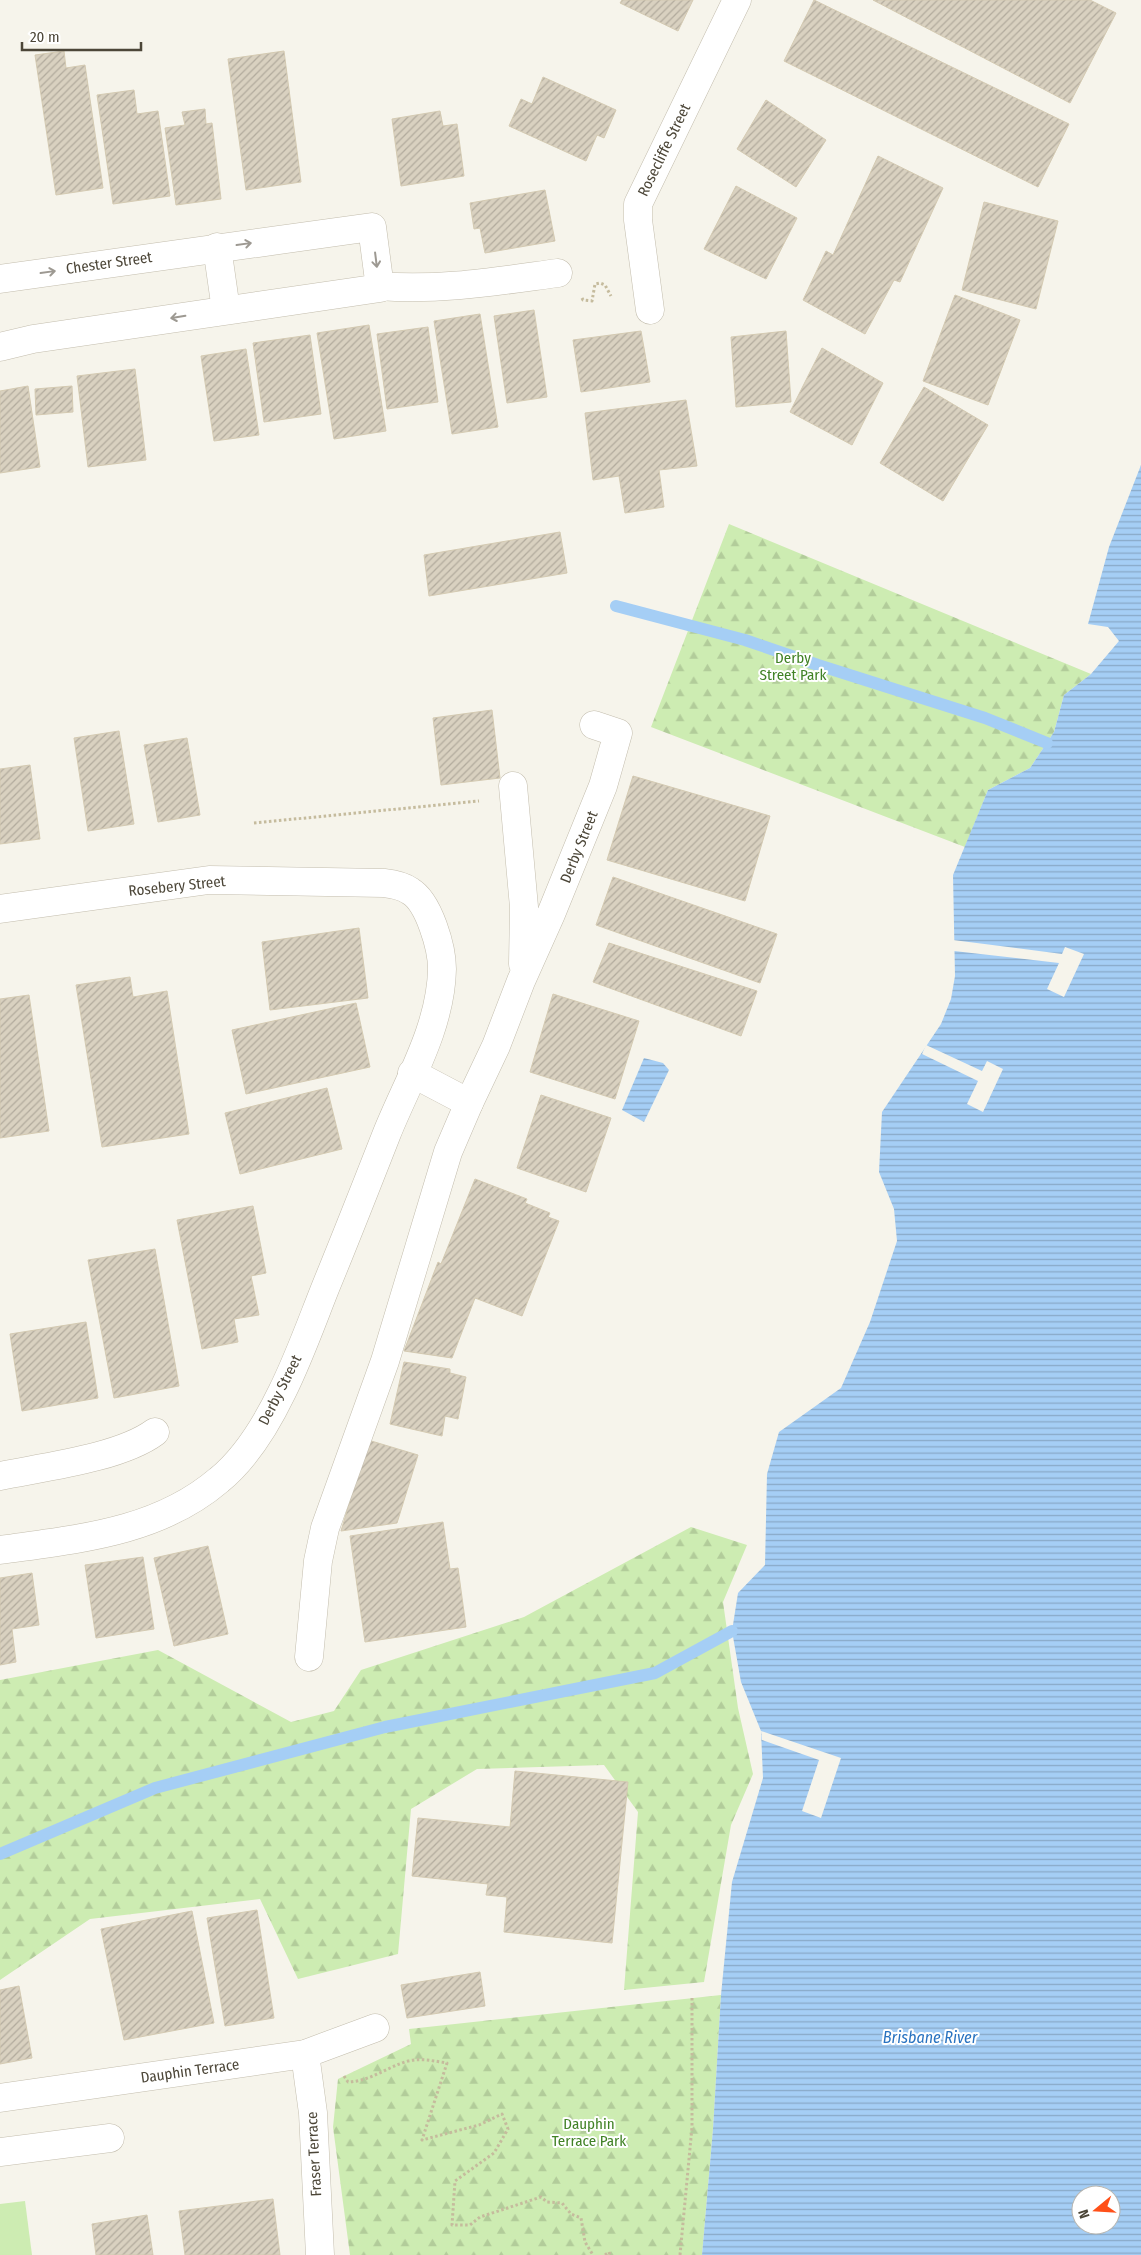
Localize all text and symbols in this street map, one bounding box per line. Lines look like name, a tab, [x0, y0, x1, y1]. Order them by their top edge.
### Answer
scale bar	[22, 20, 141, 52]
text: 20 m	[30, 28, 60, 46]
street label: Rosecliffe Street	[634, 101, 694, 199]
one-way arrow	[235, 239, 251, 249]
street label: Chester Street	[65, 248, 153, 278]
one-way arrow	[371, 251, 381, 267]
one-way arrow	[40, 266, 56, 276]
one-way arrow	[170, 313, 186, 323]
park label: Derby Street Park	[759, 649, 827, 684]
street label: Derby Street	[556, 808, 602, 886]
street label: Rosebery Street	[128, 872, 226, 900]
street label: Derby Street	[255, 1352, 305, 1428]
water label: Brisbane River	[883, 2028, 978, 2047]
street label: Dauphin Terrace	[140, 2055, 240, 2087]
street label: Fraser Terrace	[303, 2111, 325, 2197]
park label: Dauphin Terrace Park	[552, 2115, 626, 2150]
north arrow	[1071, 2185, 1121, 2235]
text: N	[1075, 2207, 1093, 2220]

